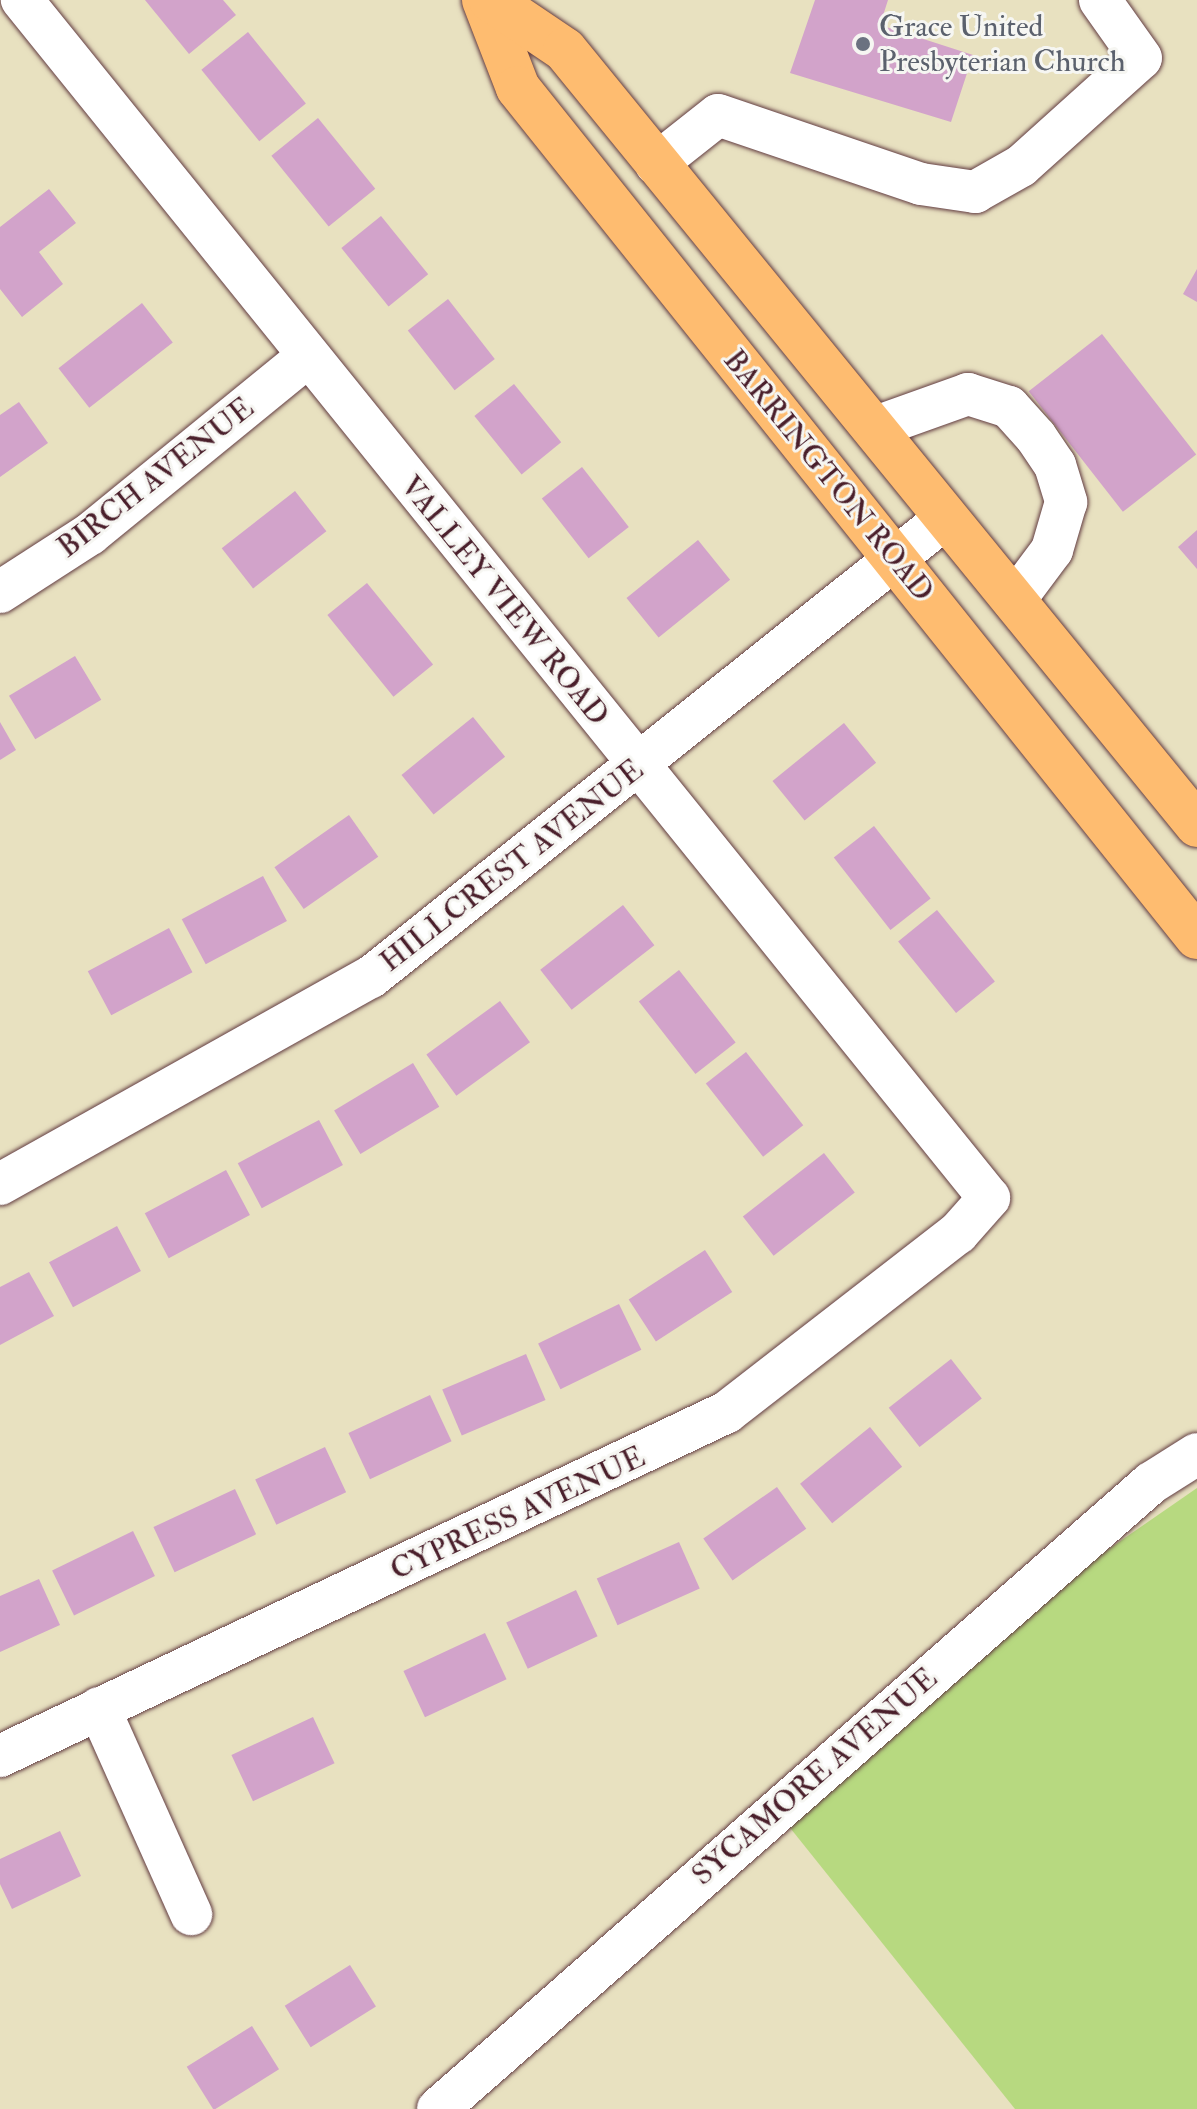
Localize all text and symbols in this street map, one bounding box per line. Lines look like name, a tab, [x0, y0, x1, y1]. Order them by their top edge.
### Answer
place label: Grace United Presbyterian Church	[879, 9, 1125, 80]
marker: Grace United Presbyterian Church	[854, 35, 872, 53]
street label: BARRINGTON ROAD	[715, 343, 941, 609]
street label: BIRCH AVENUE	[51, 390, 261, 566]
street label: VALLEY VIEW ROAD	[392, 469, 616, 733]
street label: HILLCREST AVENUE	[373, 752, 651, 980]
street label: CYPRESS AVENUE	[385, 1439, 651, 1589]
street label: SYCAMORE AVENUE	[685, 1661, 945, 1893]

